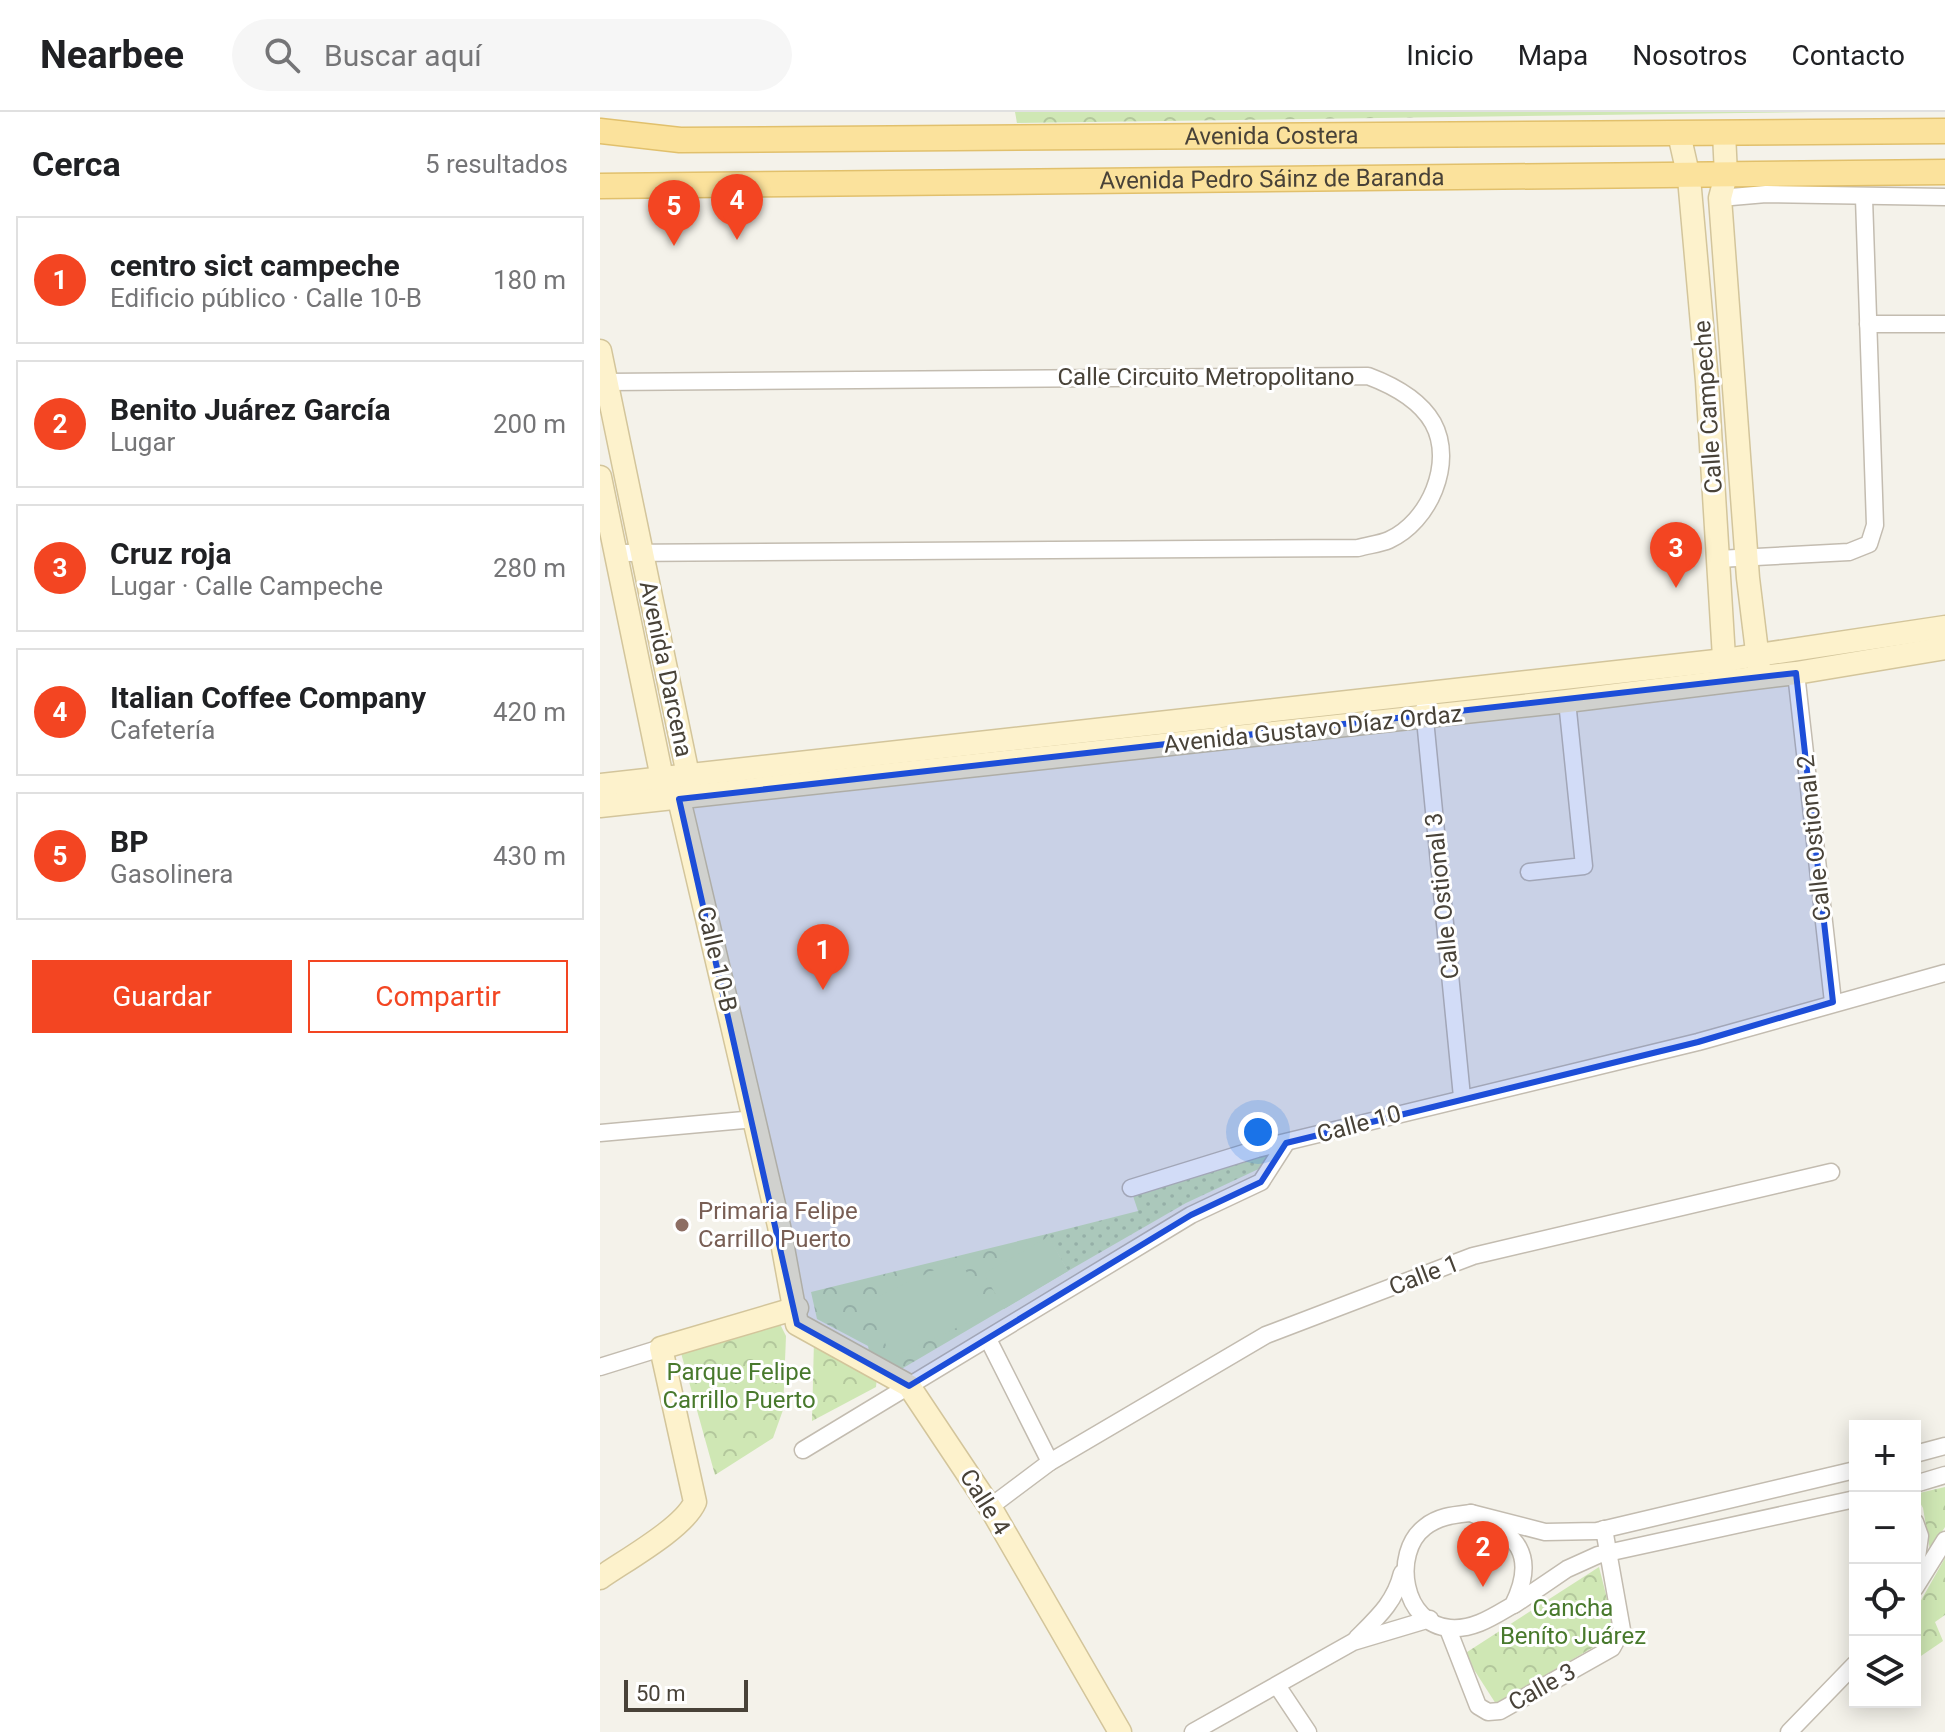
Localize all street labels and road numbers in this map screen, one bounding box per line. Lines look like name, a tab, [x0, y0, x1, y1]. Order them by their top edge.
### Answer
street label: Avenida Costera	[1184, 121, 1359, 150]
street label: Avenida Pedro Sáinz de Baranda	[1099, 163, 1445, 195]
street label: Calle Campeche	[1688, 320, 1728, 494]
street label: Calle Circuito Metropolitano	[1057, 363, 1355, 391]
street label: Avenida Darcena	[634, 578, 698, 760]
street label: Avenida Gustavo Díaz Ordaz	[1162, 699, 1464, 759]
street label: Calle Ostional 2	[1791, 754, 1837, 922]
street label: Calle Ostional 3	[1419, 812, 1465, 980]
street label: Calle 10-B	[691, 903, 743, 1015]
street label: Calle 10	[1314, 1099, 1404, 1149]
street label: Calle 1	[1385, 1249, 1463, 1301]
street label: Calle 4	[954, 1464, 1016, 1540]
street label: Calle 3	[1504, 1657, 1580, 1717]

